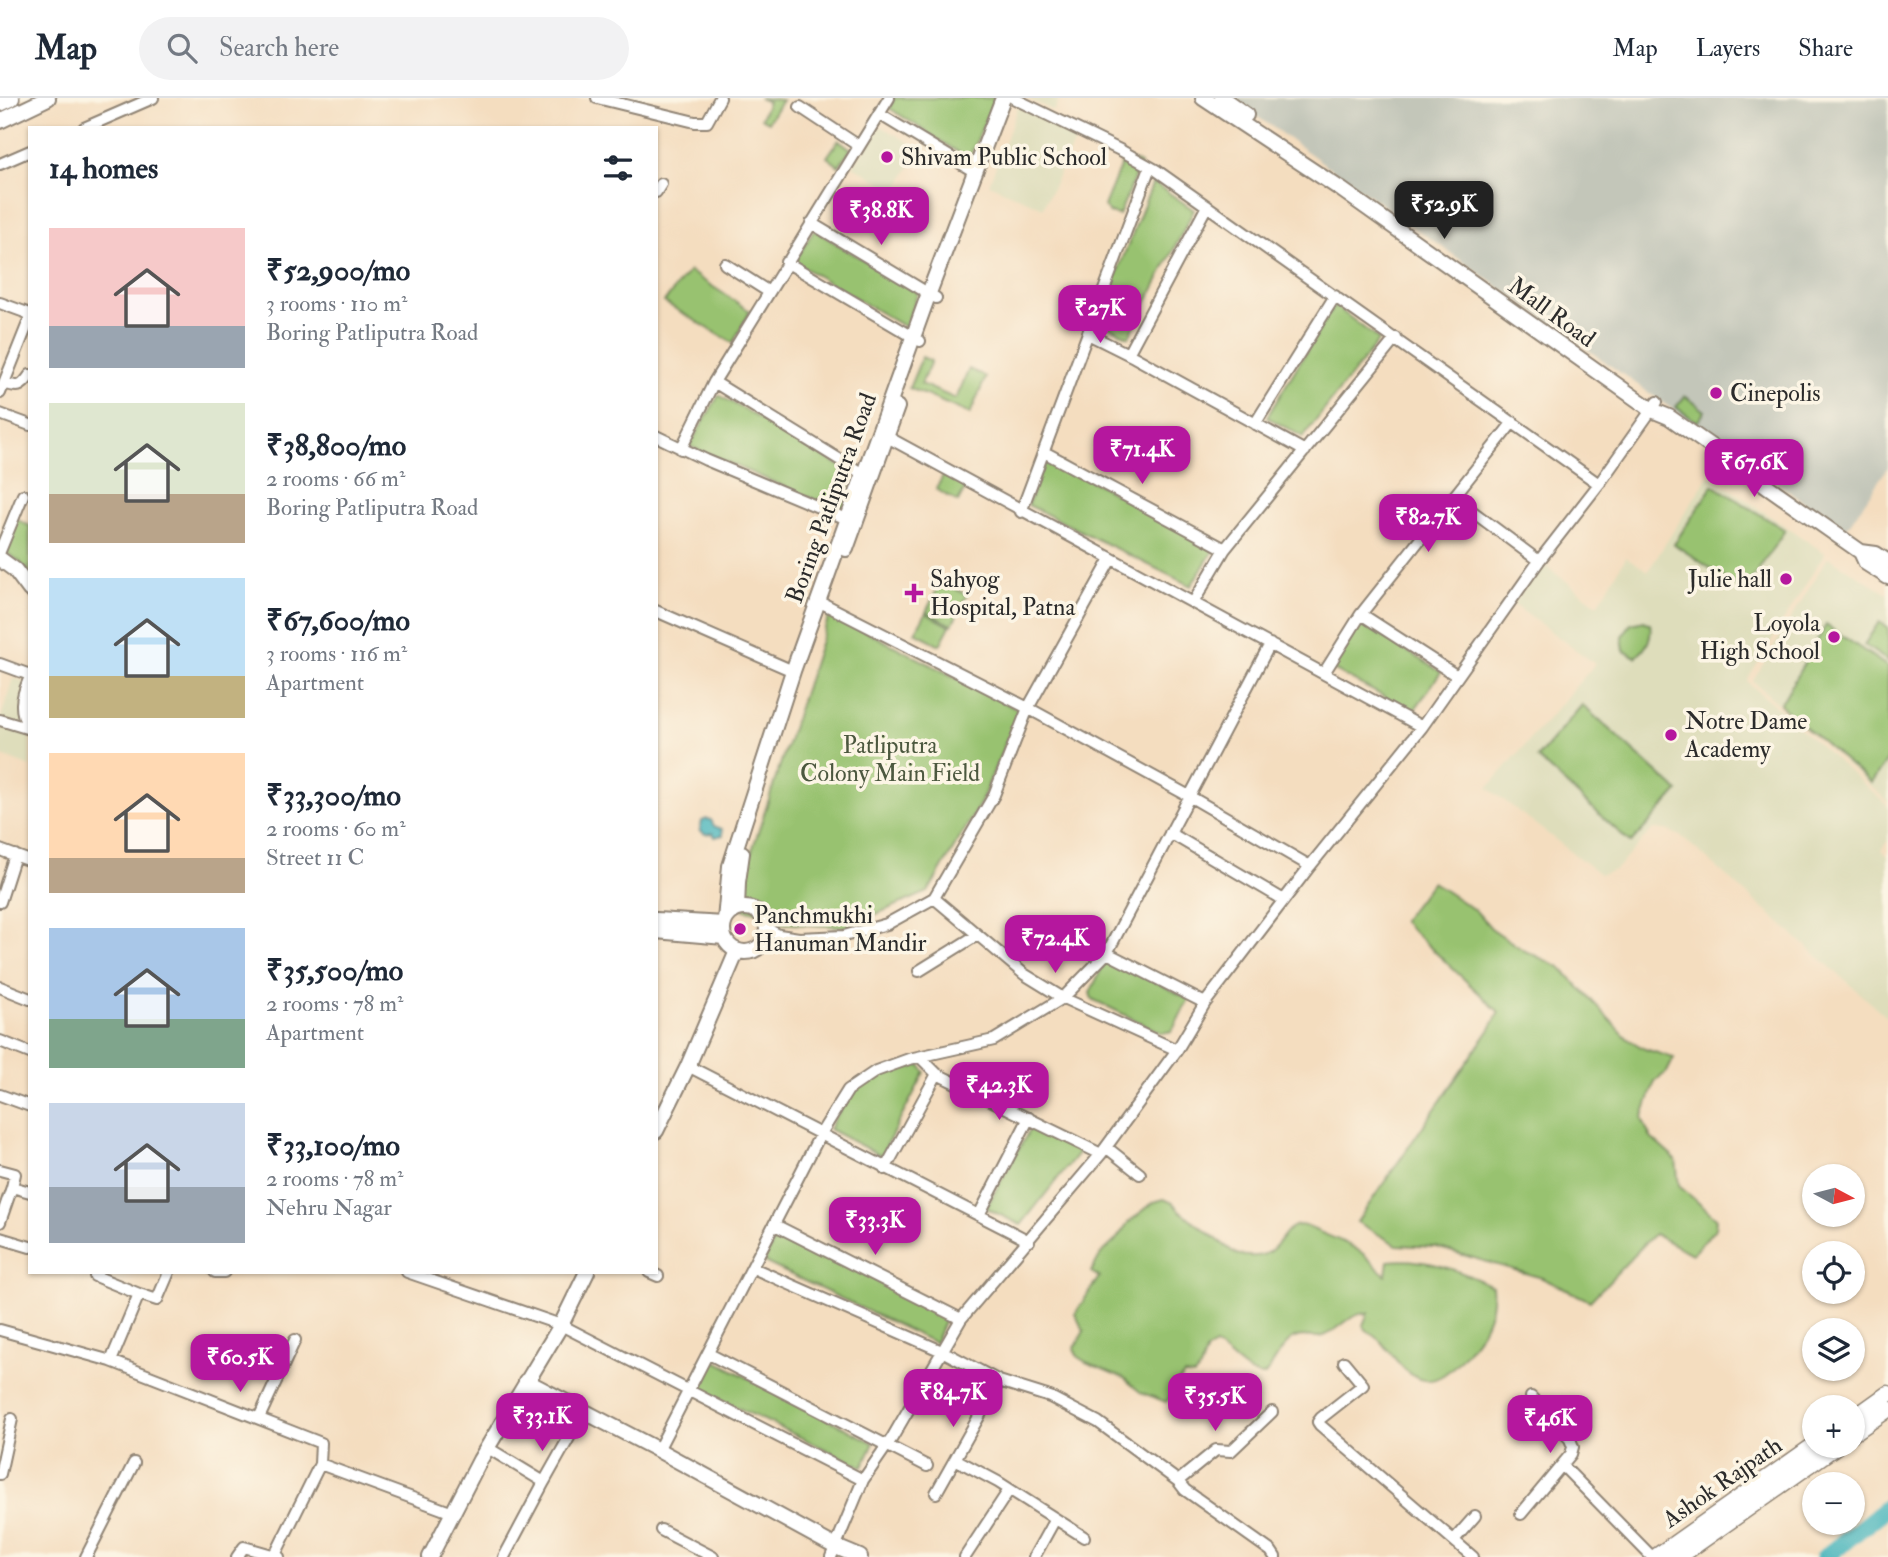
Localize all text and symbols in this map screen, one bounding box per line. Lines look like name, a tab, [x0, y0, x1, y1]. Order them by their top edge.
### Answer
search box	[139, 17, 629, 80]
text: Map	[35, 28, 97, 69]
icon: search	[163, 29, 201, 67]
text: Search here	[219, 32, 339, 64]
text: Map	[1613, 33, 1658, 64]
text: Layers	[1696, 33, 1760, 64]
text: Share	[1798, 33, 1853, 64]
place label: Shivam Public School	[901, 142, 1107, 173]
icon: filters	[599, 149, 637, 187]
marker: Shivam Public School	[879, 149, 895, 165]
text: 14 homes	[49, 150, 158, 187]
pin: ₹52.9K	[1387, 181, 1501, 241]
pin: ₹38.8K	[824, 188, 938, 247]
text: ₹52.9K	[1410, 189, 1478, 218]
text: ₹38.8K	[849, 195, 913, 224]
text: ₹52,900/mo	[266, 252, 410, 289]
icon: home	[105, 256, 189, 340]
street label: Mall Road	[1502, 270, 1602, 355]
pin: ₹27K	[1059, 286, 1141, 345]
text: 3 rooms · 110 m²	[266, 289, 407, 318]
text: ₹27K	[1074, 293, 1126, 322]
text: Boring Patliputra Road	[266, 318, 478, 347]
place label: Cinepolis	[1730, 378, 1821, 409]
marker: Cinepolis	[1708, 385, 1724, 401]
street label: Boring Patliputra Road	[779, 389, 884, 608]
pin: ₹71.4K	[1085, 426, 1199, 486]
text: ₹38,800/mo	[266, 427, 406, 464]
icon: home	[105, 431, 189, 515]
text: ₹71.4K	[1109, 434, 1175, 463]
pin: ₹67.6K	[1697, 440, 1811, 499]
text: ₹67.6K	[1721, 447, 1787, 476]
text: 2 rooms · 66 m²	[266, 464, 405, 493]
text: Boring Patliputra Road	[266, 493, 478, 522]
pin: ₹82.7K	[1371, 494, 1485, 554]
text: ₹82.7K	[1395, 502, 1461, 531]
place label: Sahyog Hospital, Patna	[930, 564, 1076, 623]
place label: Julie hall	[1687, 564, 1772, 595]
marker: Julie hall	[1778, 571, 1794, 587]
marker: Sahyog Hospital, Patna	[904, 583, 924, 603]
text: ₹67,600/mo	[266, 602, 410, 639]
icon: home	[105, 606, 189, 690]
place label: Loyola High School	[1700, 608, 1821, 667]
marker: Loyola High School	[1826, 629, 1842, 645]
text: 3 rooms · 116 m²	[266, 639, 407, 668]
text: Apartment	[266, 668, 364, 697]
place label: Notre Dame Academy	[1684, 706, 1807, 765]
marker: Notre Dame Academy	[1663, 727, 1679, 743]
park label: Patliputra Colony Main Field	[800, 730, 980, 789]
text: ₹33,300/mo	[266, 777, 401, 814]
icon: home	[105, 781, 189, 865]
text: 2 rooms · 60 m²	[266, 814, 406, 843]
text: Street 11 C	[266, 843, 364, 872]
place label: Panchmukhi Hanuman Mandir	[754, 900, 927, 959]
pin: ₹72.4K	[998, 916, 1112, 975]
marker: Panchmukhi Hanuman Mandir	[732, 921, 748, 937]
text: ₹72.4K	[1021, 923, 1089, 952]
text: ₹35,500/mo	[266, 952, 403, 989]
icon: home	[105, 956, 189, 1040]
text: 2 rooms · 78 m²	[266, 989, 404, 1018]
text: Apartment	[266, 1018, 364, 1047]
pin: ₹42.3K	[942, 1062, 1056, 1122]
text: ₹42.3K	[966, 1070, 1032, 1099]
text: ₹33,100/mo	[266, 1127, 400, 1164]
icon: home	[105, 1131, 189, 1215]
text: 2 rooms · 78 m²	[266, 1164, 404, 1193]
north arrow	[1802, 1164, 1866, 1227]
map controls	[1802, 1164, 1865, 1535]
text: Nehru Nagar	[266, 1193, 392, 1222]
pin: ₹33.3K	[818, 1198, 932, 1257]
text: ₹33.3K	[845, 1205, 905, 1234]
button: locate	[1802, 1241, 1865, 1304]
button: layers	[1802, 1318, 1865, 1381]
pin: ₹60.5K	[183, 1334, 297, 1394]
text: ₹60.5K	[207, 1342, 273, 1371]
pin: ₹84.7K	[896, 1370, 1010, 1429]
pin: ₹35.5K	[1158, 1374, 1272, 1433]
text: ₹84.7K	[919, 1377, 987, 1406]
text: ₹35.5K	[1184, 1381, 1246, 1410]
pin: ₹33.1K	[485, 1394, 599, 1453]
button: +	[1802, 1395, 1865, 1458]
pin: ₹46K	[1509, 1396, 1591, 1455]
text: ₹33.1K	[512, 1401, 572, 1430]
text: ₹46K	[1523, 1403, 1577, 1432]
street label: Ashok Rajpath	[1656, 1430, 1788, 1536]
button: −	[1802, 1472, 1865, 1535]

